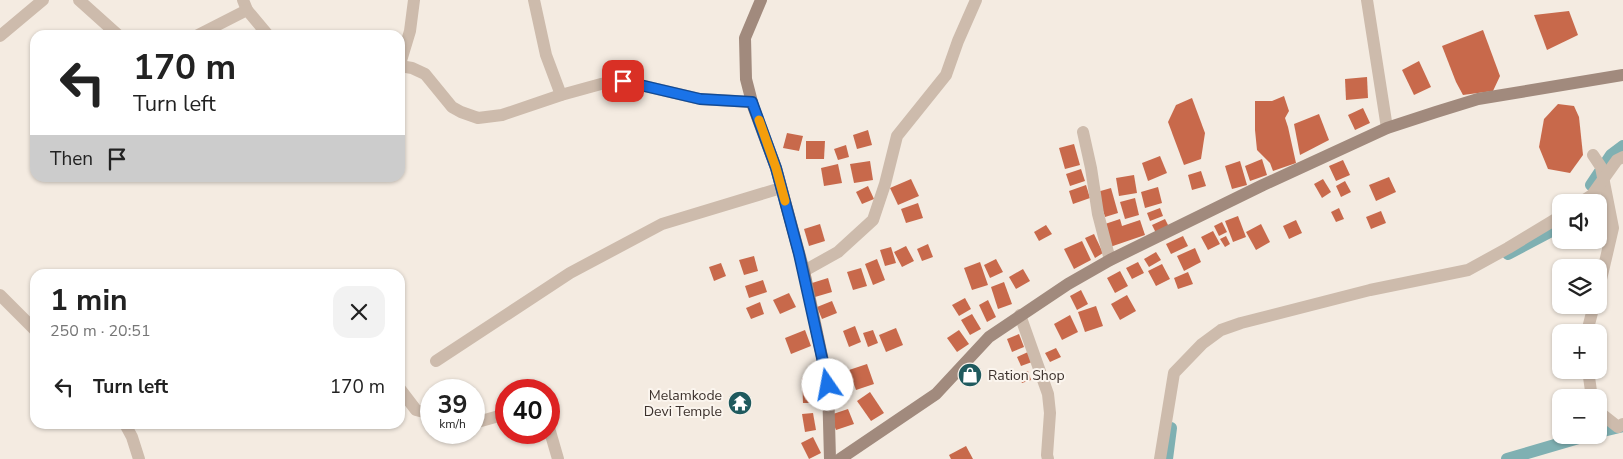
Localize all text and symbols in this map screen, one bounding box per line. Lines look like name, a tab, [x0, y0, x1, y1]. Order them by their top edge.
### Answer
text: 170 m	[133, 44, 236, 91]
icon: left	[50, 50, 115, 115]
pin	[602, 60, 644, 102]
icon: arrive	[609, 67, 637, 95]
text: Turn left	[133, 89, 216, 119]
icon: arrive	[103, 145, 131, 173]
text: Then	[50, 146, 93, 172]
map controls	[1552, 194, 1607, 444]
button: sound	[1552, 194, 1607, 249]
button: layers	[1552, 259, 1607, 314]
text: 1 min	[50, 280, 128, 321]
button: close	[333, 286, 385, 338]
text: 250 m · 20:51	[50, 320, 151, 342]
button: +	[1552, 324, 1607, 379]
position arrow	[801, 358, 853, 410]
shop icon: Ration Shop	[957, 362, 983, 388]
place label: Ration Shop	[988, 366, 1065, 385]
icon: left	[50, 373, 78, 401]
text: Turn left	[93, 374, 168, 400]
text: 170 m	[330, 374, 385, 400]
speed limit sign: 40	[495, 379, 560, 444]
place label: Melamkode Devi Temple	[644, 386, 722, 421]
text: 39	[437, 388, 468, 422]
button: −	[1552, 389, 1607, 444]
temple icon: Melamkode Devi Temple	[727, 390, 753, 416]
text: km/h	[439, 416, 466, 432]

